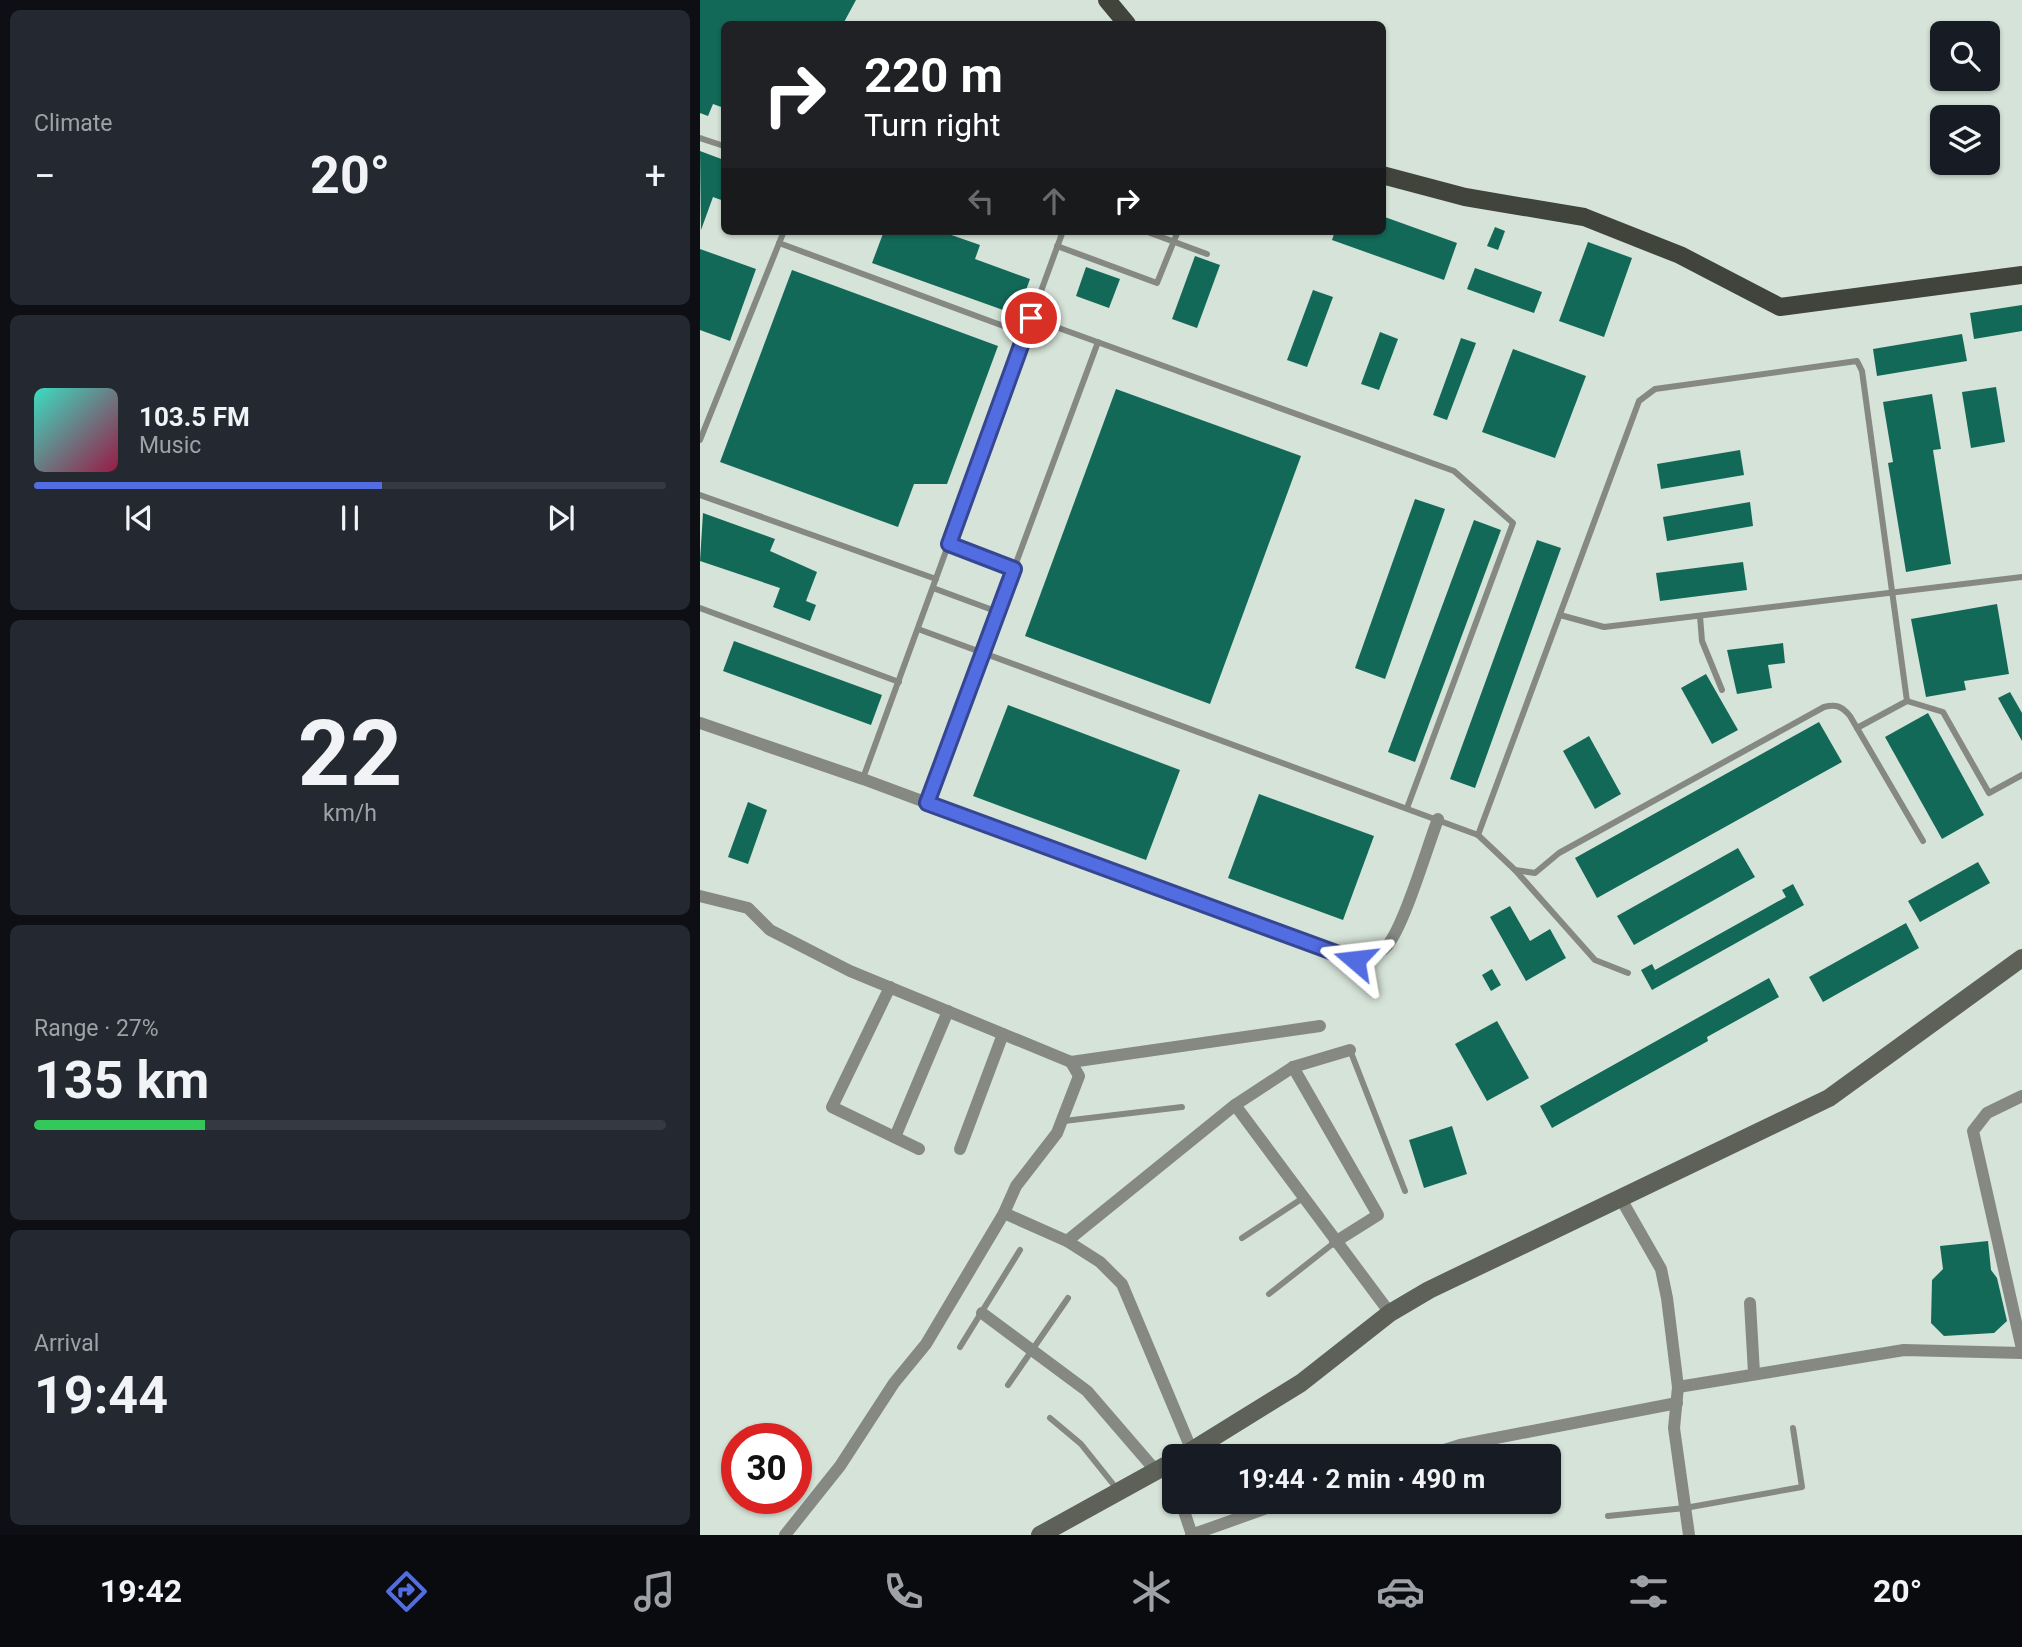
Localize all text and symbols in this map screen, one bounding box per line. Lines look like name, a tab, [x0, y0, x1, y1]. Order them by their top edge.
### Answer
map controls	[1930, 21, 2000, 175]
button: search	[1930, 21, 2000, 91]
text: 220 m	[864, 47, 1003, 104]
icon: right	[749, 49, 840, 140]
button: layers	[1930, 105, 2000, 175]
text: Turn right	[864, 106, 1000, 144]
text: Climate	[34, 110, 113, 137]
text: 20°	[310, 145, 390, 206]
text: −	[34, 154, 56, 198]
text: +	[644, 154, 666, 198]
icon: left	[962, 182, 1000, 220]
icon: ahead	[1035, 182, 1073, 220]
icon: right	[1108, 182, 1146, 220]
pin	[1001, 288, 1061, 348]
icon: arrive	[1012, 299, 1050, 337]
text: 103.5 FM	[139, 402, 250, 432]
text: Music	[139, 432, 201, 459]
icon: previous	[120, 499, 158, 537]
icon: pause	[331, 499, 369, 537]
icon: next	[542, 499, 580, 537]
text: 22	[298, 701, 402, 807]
text: km/h	[323, 800, 377, 827]
position arrow	[1318, 923, 1392, 997]
text: Range · 27%	[34, 1015, 159, 1042]
text: 135 km	[34, 1050, 209, 1111]
text: Arrival	[34, 1330, 99, 1357]
text: 19:44	[34, 1365, 168, 1426]
speed limit sign: 30	[721, 1423, 812, 1514]
text: 19:44 · 2 min · 490 m	[1238, 1464, 1485, 1494]
icon: directions	[382, 1567, 431, 1616]
icon: music	[630, 1567, 679, 1616]
icon: phone	[879, 1567, 928, 1616]
icon: climate	[1127, 1567, 1176, 1616]
icon: car	[1376, 1567, 1425, 1616]
icon: filters	[1624, 1567, 1673, 1616]
text: 19:42	[100, 1572, 182, 1610]
text: 20°	[1873, 1572, 1922, 1610]

